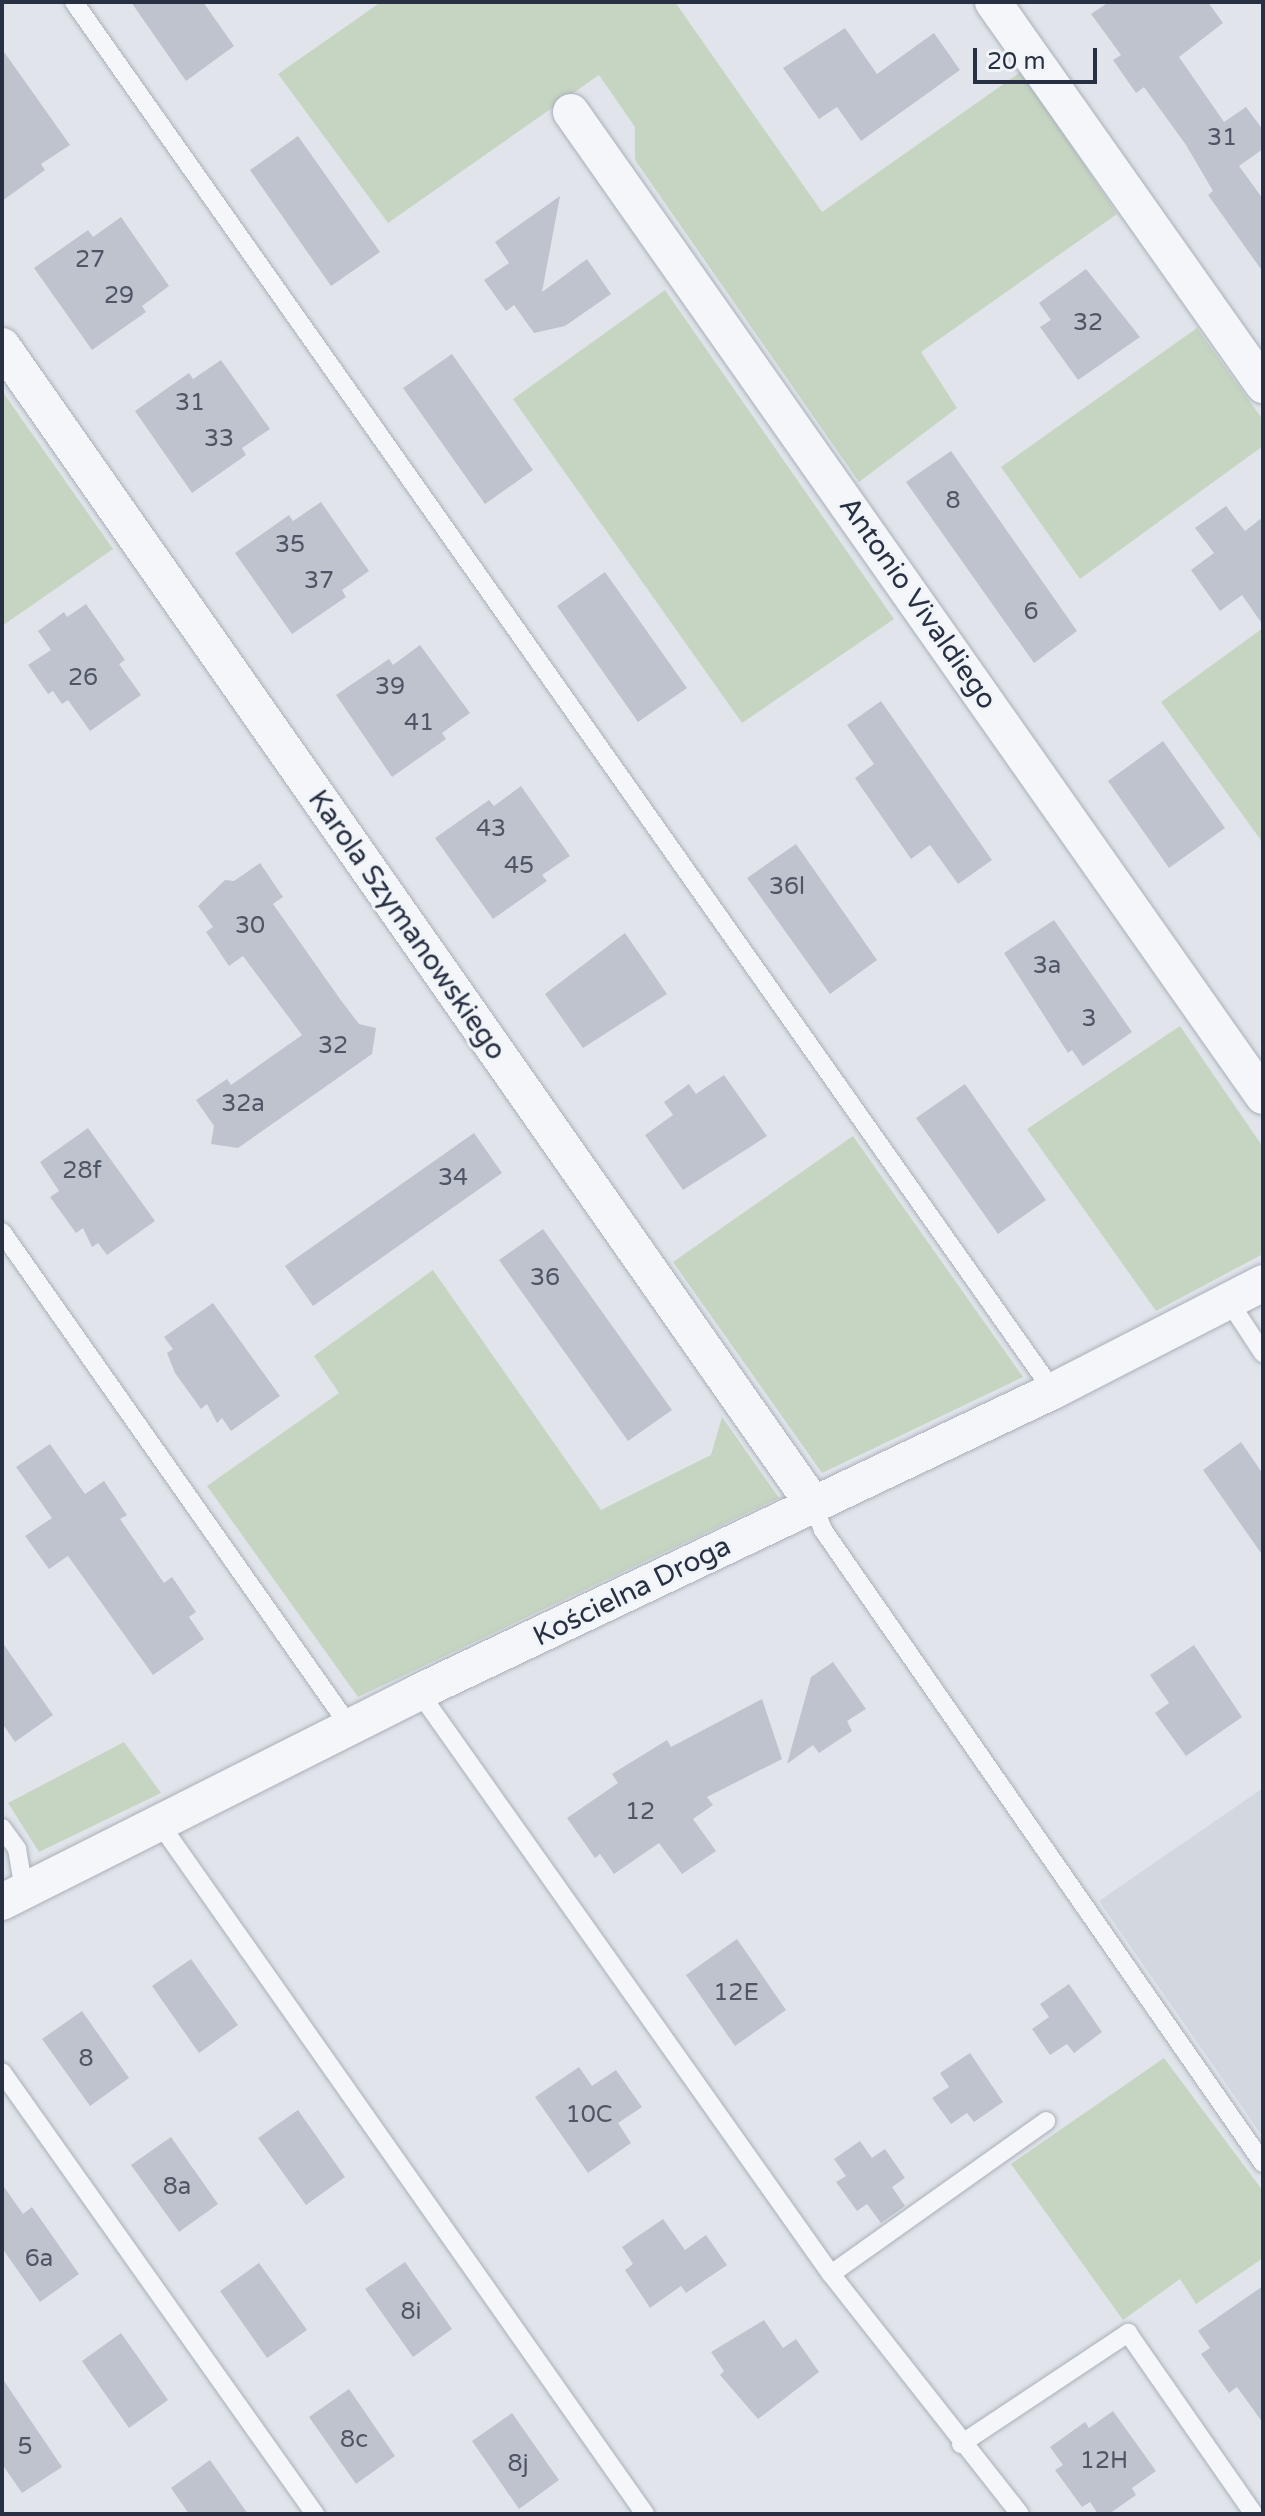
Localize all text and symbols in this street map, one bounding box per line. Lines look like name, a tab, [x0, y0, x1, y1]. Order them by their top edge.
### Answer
scale bar	[977, 32, 1101, 82]
text: 20 m	[987, 47, 1045, 76]
house number: 31	[1207, 124, 1237, 152]
house number: 27	[75, 246, 105, 274]
house number: 29	[104, 282, 134, 310]
house number: 32	[1073, 309, 1103, 337]
house number: 31	[175, 389, 205, 417]
house number: 33	[204, 425, 234, 453]
house number: 8	[945, 487, 961, 515]
street label: Antonio Vivaldiego	[832, 490, 1004, 716]
house number: 35	[275, 531, 305, 559]
house number: 37	[304, 567, 334, 595]
house number: 6	[1023, 598, 1039, 626]
house number: 26	[68, 664, 98, 692]
house number: 39	[375, 673, 405, 701]
house number: 41	[404, 709, 434, 737]
street label: Karola Szymanowskiego	[301, 784, 513, 1066]
house number: 43	[476, 815, 506, 843]
house number: 45	[504, 852, 534, 880]
house number: 36l	[769, 873, 805, 901]
house number: 30	[235, 912, 265, 940]
house number: 3a	[1033, 952, 1061, 980]
house number: 3	[1081, 1005, 1097, 1033]
house number: 32	[318, 1032, 348, 1060]
house number: 32a	[221, 1090, 265, 1118]
house number: 28f	[62, 1157, 102, 1185]
house number: 34	[438, 1164, 468, 1192]
house number: 36	[530, 1264, 560, 1292]
street label: Kościelna Droga	[528, 1529, 736, 1653]
house number: 12	[625, 1798, 655, 1826]
house number: 12E	[713, 1979, 759, 2007]
house number: 8	[78, 2045, 94, 2073]
house number: 10C	[566, 2101, 612, 2129]
house number: 8a	[163, 2173, 191, 2201]
house number: 6a	[25, 2245, 53, 2273]
house number: 8i	[400, 2298, 422, 2326]
house number: 8c	[340, 2426, 368, 2454]
house number: 5	[17, 2433, 33, 2461]
house number: 12H	[1080, 2447, 1128, 2475]
house number: 8j	[507, 2450, 529, 2478]

